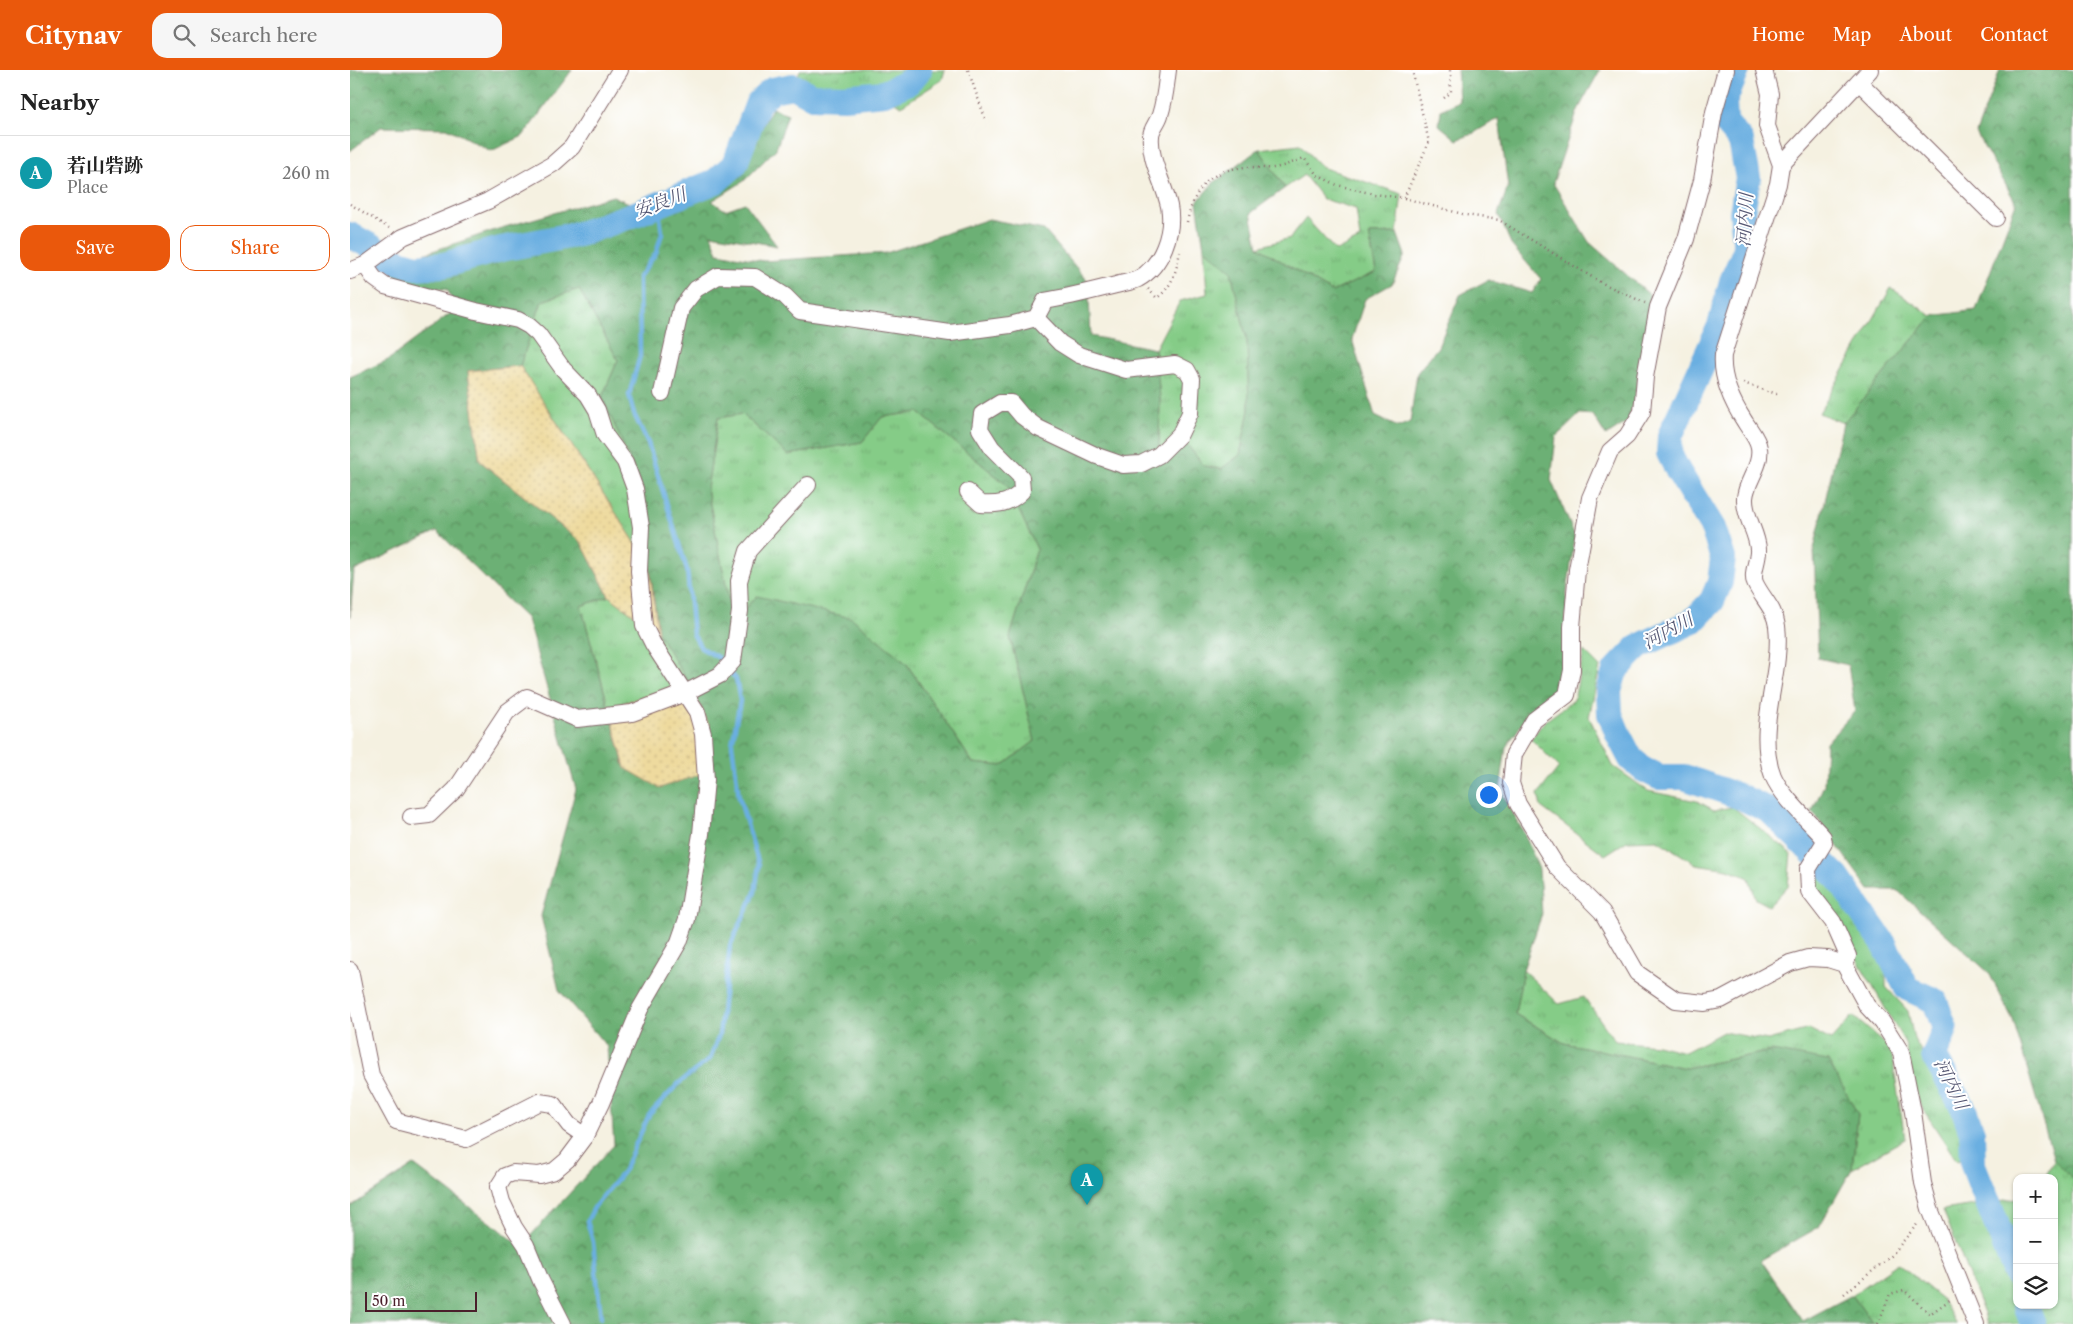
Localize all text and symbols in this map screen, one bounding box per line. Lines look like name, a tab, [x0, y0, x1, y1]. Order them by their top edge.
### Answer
search box	[152, 13, 502, 58]
text: Citynav	[25, 21, 122, 50]
icon: search	[170, 21, 198, 49]
text: Search here	[210, 24, 317, 47]
text: Home	[1752, 24, 1805, 46]
text: Map	[1833, 24, 1871, 46]
text: About	[1899, 24, 1952, 46]
text: Contact	[1980, 24, 2048, 46]
text: Nearby	[20, 90, 99, 115]
text: 若山砦跡	[67, 154, 143, 177]
text: A	[30, 163, 42, 183]
text: 260 m	[282, 163, 330, 183]
text: Place	[67, 177, 108, 197]
water label: 安良川	[631, 182, 691, 223]
water label: 河内川	[1733, 190, 1758, 248]
button: Save	[20, 225, 170, 271]
button: Share	[180, 225, 330, 271]
water label: 河内川	[1639, 607, 1699, 654]
your location	[1476, 782, 1502, 808]
water label: 河内川	[1929, 1055, 1974, 1115]
pin: A	[1071, 1164, 1103, 1205]
map controls	[2013, 1174, 2058, 1309]
button: +	[2013, 1174, 2058, 1219]
button: −	[2013, 1219, 2058, 1264]
button: layers	[2013, 1264, 2058, 1309]
scale bar	[365, 1289, 478, 1312]
text: 50 m	[372, 1292, 405, 1310]

